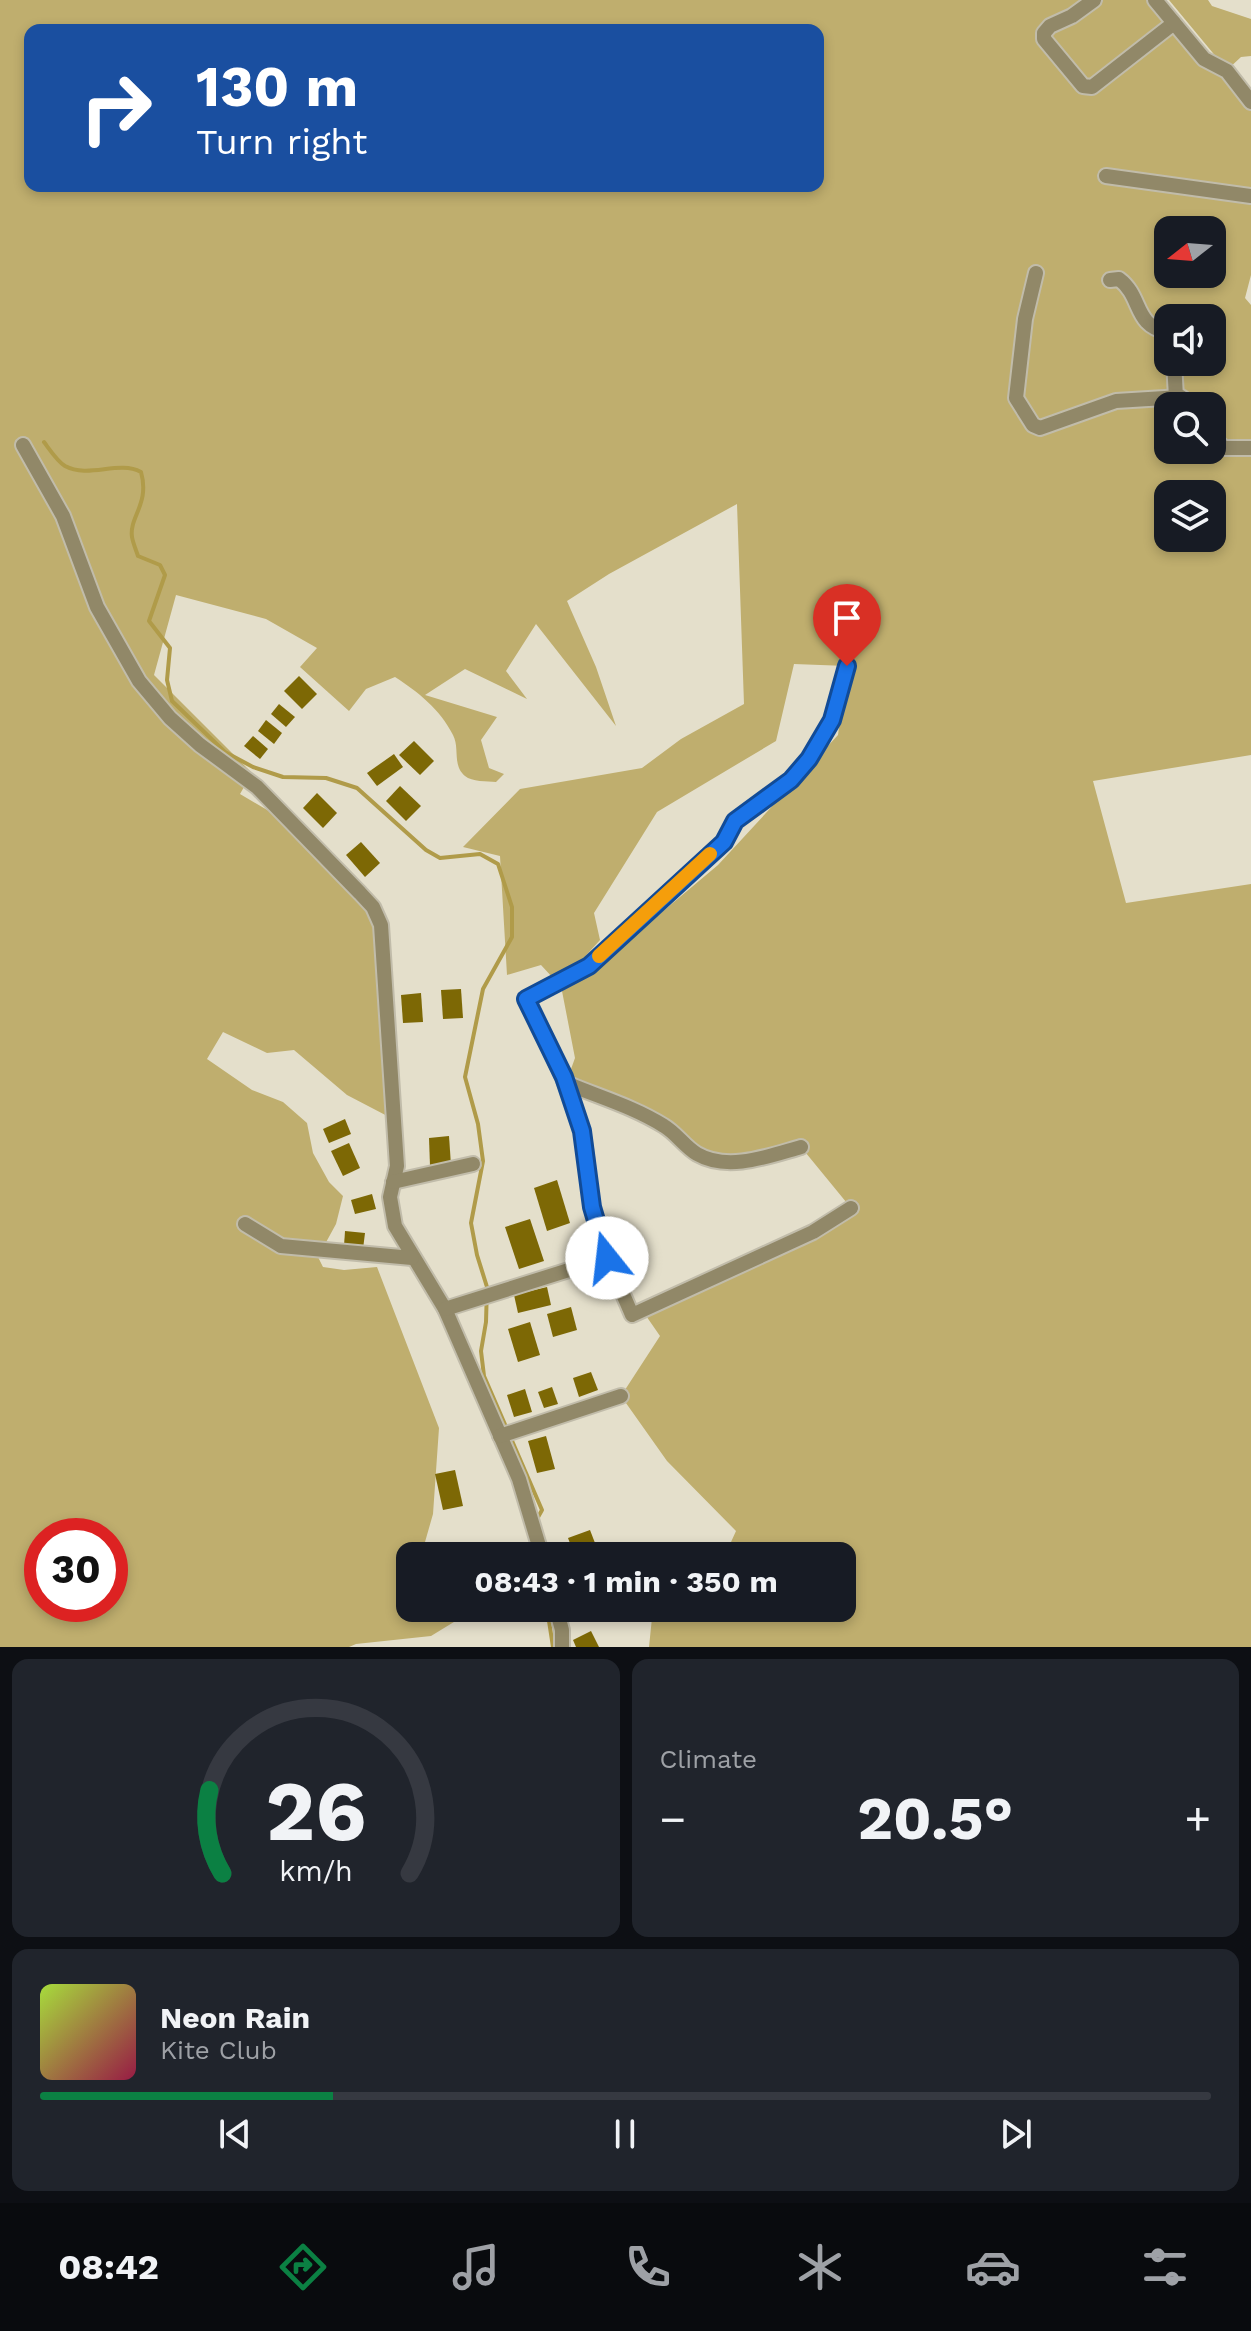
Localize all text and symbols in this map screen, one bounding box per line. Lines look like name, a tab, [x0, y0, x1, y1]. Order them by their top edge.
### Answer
text: 130 m	[196, 54, 358, 120]
icon: right	[64, 56, 168, 160]
text: Turn right	[196, 121, 367, 163]
north arrow	[1154, 216, 1226, 288]
map controls	[1154, 216, 1226, 552]
button: sound	[1154, 304, 1226, 376]
button: search	[1154, 392, 1226, 464]
button: layers	[1154, 480, 1226, 552]
pin	[813, 584, 881, 666]
icon: arrive	[825, 596, 869, 640]
position arrow	[565, 1216, 649, 1300]
speed limit sign: 30	[24, 1518, 128, 1622]
text: 08:43 · 1 min · 350 m	[474, 1564, 778, 1599]
text: Climate	[660, 1744, 757, 1774]
text: 26	[265, 1763, 366, 1860]
text: 20.5°	[857, 1783, 1013, 1854]
text: −	[660, 1793, 686, 1845]
text: +	[1184, 1793, 1211, 1845]
text: km/h	[279, 1854, 353, 1888]
text: Neon Rain	[160, 2000, 310, 2035]
text: Kite Club	[160, 2035, 277, 2065]
icon: previous	[213, 2112, 257, 2156]
icon: pause	[603, 2112, 647, 2156]
icon: next	[994, 2112, 1038, 2156]
icon: directions	[275, 2239, 331, 2295]
icon: music	[448, 2239, 504, 2295]
icon: phone	[620, 2239, 676, 2295]
icon: climate	[792, 2239, 848, 2295]
icon: car	[965, 2239, 1021, 2295]
icon: filters	[1137, 2239, 1193, 2295]
text: 08:42	[58, 2246, 159, 2288]

